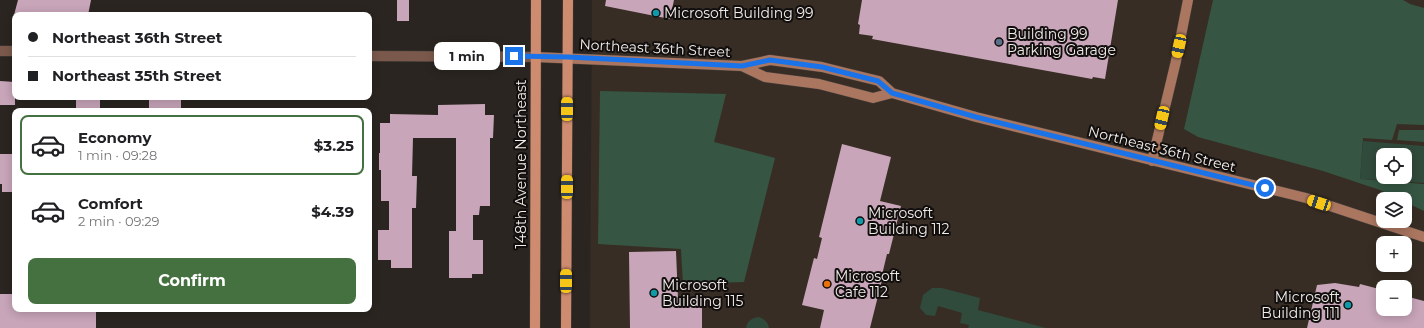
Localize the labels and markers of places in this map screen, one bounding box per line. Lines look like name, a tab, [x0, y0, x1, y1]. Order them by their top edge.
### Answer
place label: Microsoft Building 99	[664, 4, 813, 22]
marker: Microsoft Building 99	[651, 8, 661, 18]
place label: Building 99 Parking Garage	[1007, 25, 1116, 59]
marker: Building 99 Parking Garage	[994, 37, 1004, 47]
place label: Microsoft Building 112	[868, 204, 950, 238]
marker: Microsoft Building 112	[855, 216, 865, 226]
place label: Microsoft Cafe 112	[835, 267, 901, 301]
place label: Microsoft Building 115	[662, 276, 744, 310]
marker: Microsoft Cafe 112	[822, 279, 832, 289]
marker: Microsoft Building 115	[649, 288, 659, 298]
place label: Microsoft Building 111	[1261, 288, 1340, 322]
marker: Microsoft Building 111	[1343, 300, 1353, 310]

